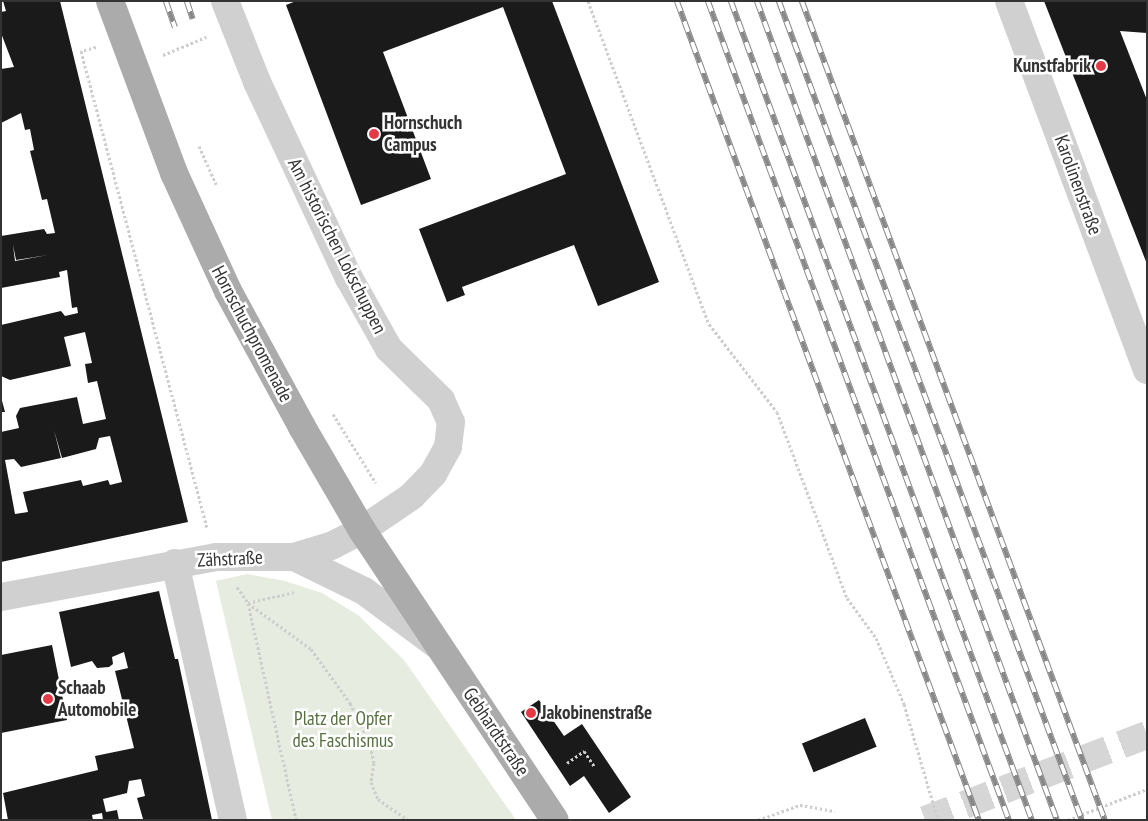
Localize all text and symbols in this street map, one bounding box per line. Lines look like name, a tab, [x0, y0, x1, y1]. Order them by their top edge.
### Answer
place label: Kunstfabrik	[1013, 55, 1091, 77]
marker: Kunstfabrik	[1095, 60, 1107, 72]
place label: Hornschuch Campus	[384, 112, 462, 156]
marker: Hornschuch Campus	[368, 128, 380, 140]
street label: Karolinenstraße	[1049, 132, 1107, 238]
street label: Am historischen Lokschuppen	[283, 154, 391, 338]
street label: Hornschuchpromenade	[207, 262, 297, 406]
street label: Zähstraße	[197, 546, 263, 572]
place label: Schaab Automobile	[58, 677, 136, 721]
street label: Gebhardtstraße	[458, 683, 534, 781]
marker: Schaab Automobile	[42, 693, 54, 705]
place label: Jakobinenstraße	[541, 702, 652, 724]
marker: Jakobinenstraße	[525, 707, 537, 719]
park label: Platz der Opfer des Faschismus	[292, 708, 394, 752]

